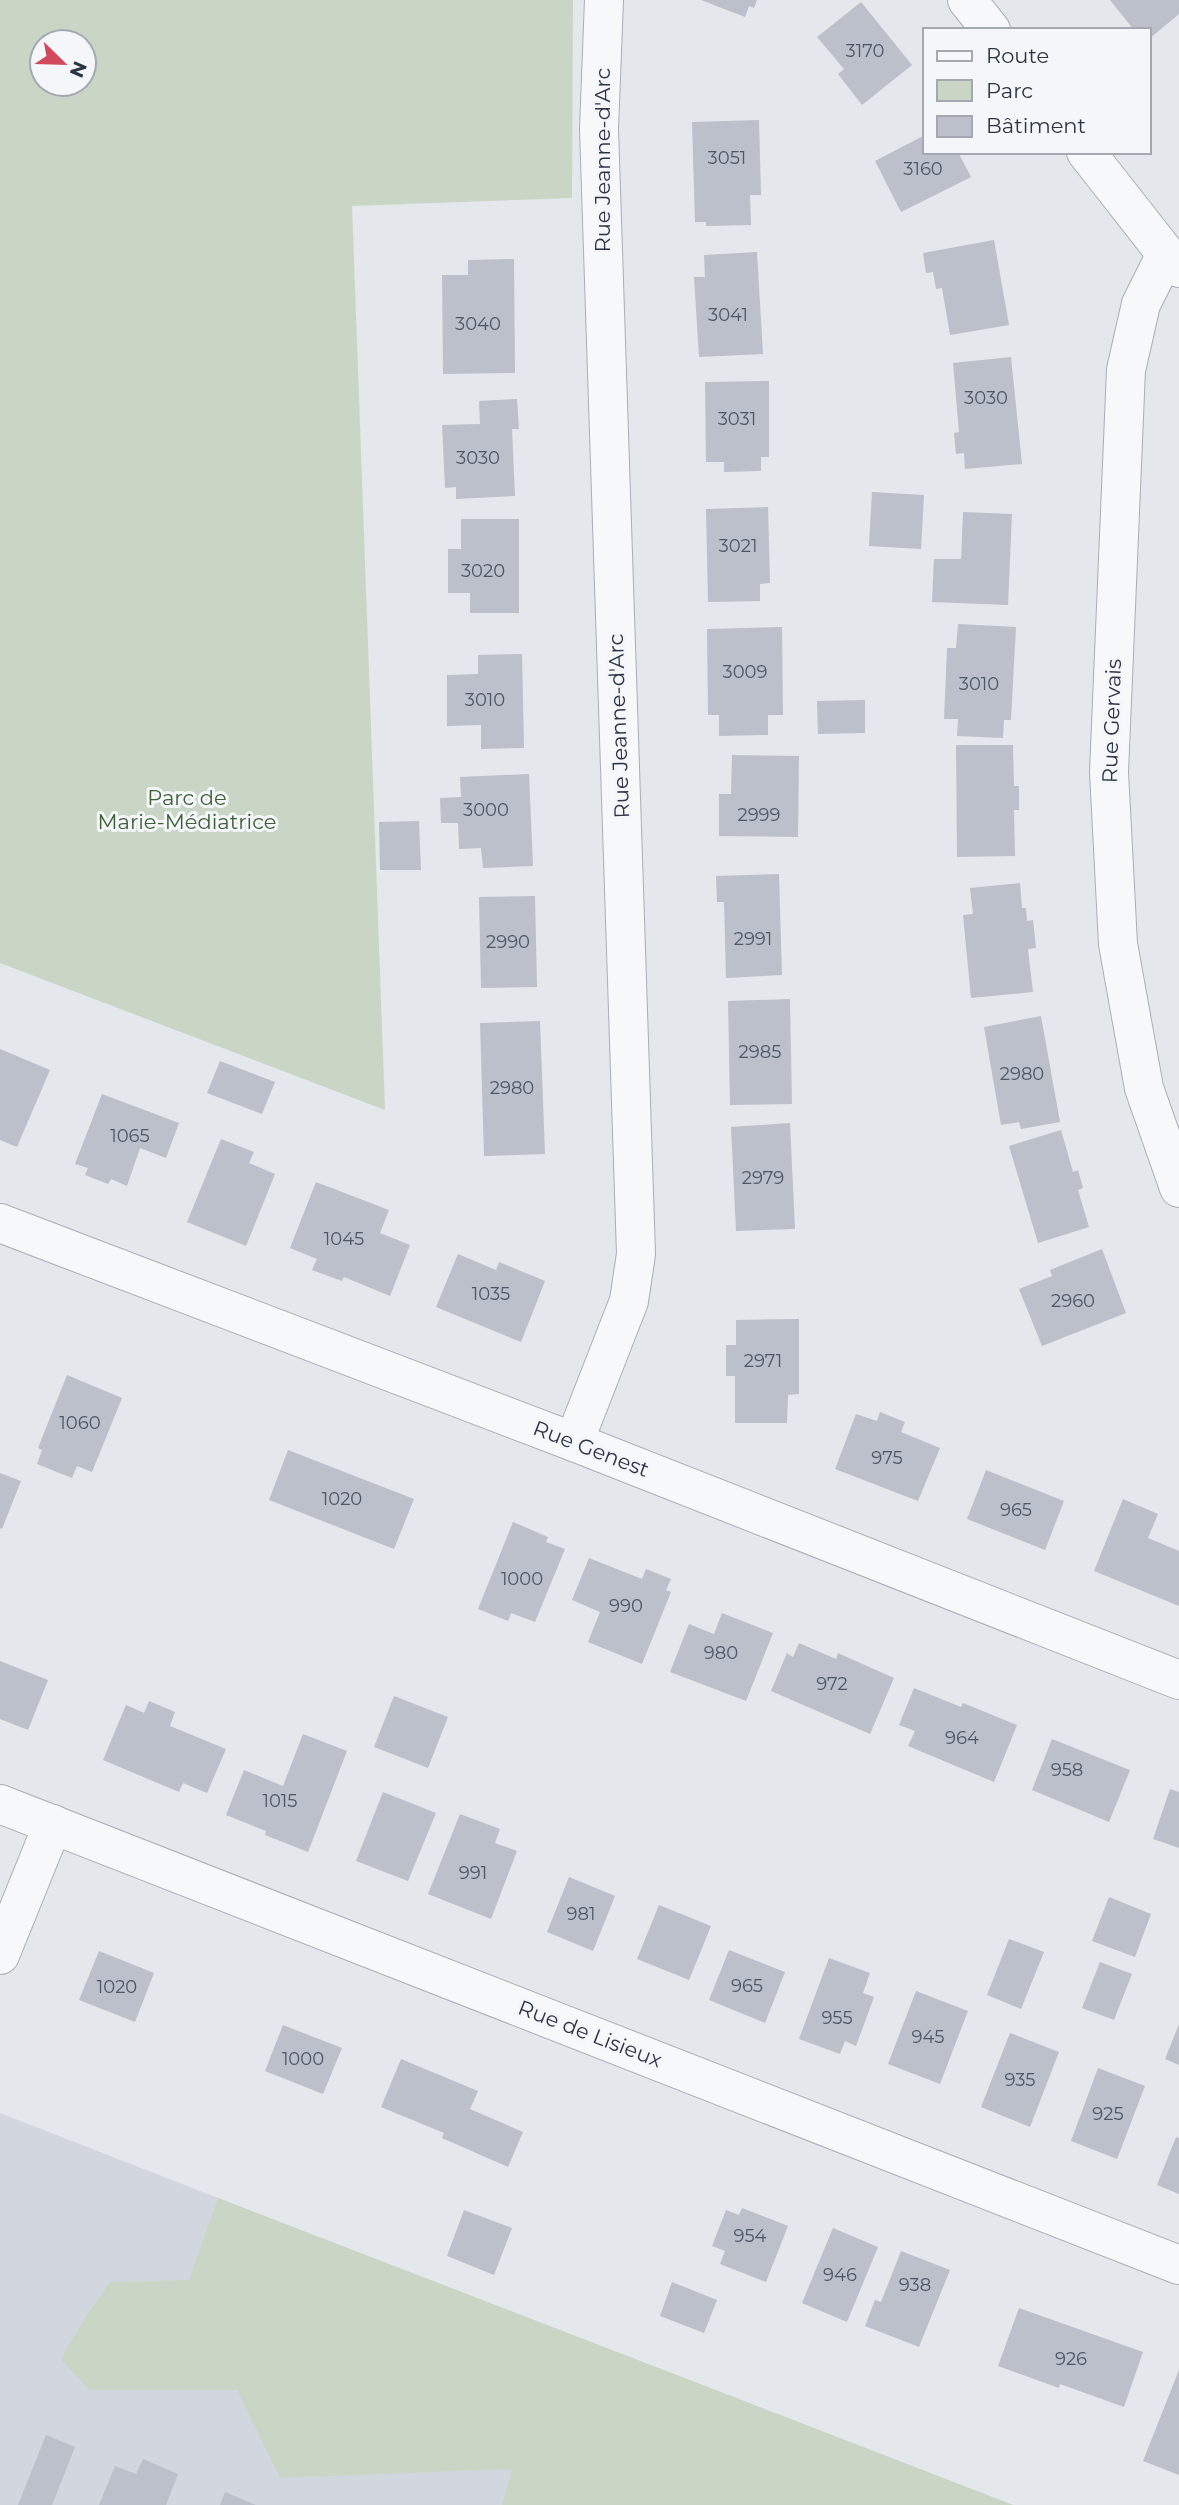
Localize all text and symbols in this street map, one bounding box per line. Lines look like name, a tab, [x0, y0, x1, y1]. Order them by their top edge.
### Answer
north arrow	[28, 28, 98, 98]
legend	[923, 28, 1151, 154]
house number: 3170	[846, 40, 884, 62]
text: Route	[986, 43, 1049, 68]
text: N	[65, 58, 92, 81]
street label: Rue Jeanne-d'Arc	[590, 68, 615, 252]
text: Parc	[986, 78, 1033, 103]
text: Bâtiment	[986, 113, 1086, 138]
house number: 3051	[708, 147, 746, 169]
house number: 3160	[903, 158, 943, 180]
house number: 3041	[708, 304, 748, 326]
house number: 3040	[455, 313, 501, 335]
house number: 3030	[964, 387, 1008, 409]
house number: 3031	[718, 408, 756, 430]
house number: 3030	[456, 447, 500, 469]
house number: 3021	[719, 535, 757, 557]
house number: 3020	[461, 560, 505, 582]
street label: Rue Jeanne-d'Arc	[603, 633, 634, 819]
street label: Rue Gervais	[1097, 658, 1126, 784]
house number: 3009	[723, 661, 768, 683]
house number: 3010	[959, 673, 999, 695]
house number: 3010	[465, 689, 505, 711]
park label: Parc de Marie-Médiatrice	[97, 785, 277, 834]
house number: 3000	[463, 799, 509, 821]
house number: 2999	[737, 804, 781, 826]
house number: 2991	[734, 928, 772, 950]
house number: 2990	[486, 931, 530, 953]
house number: 2985	[739, 1041, 781, 1063]
house number: 2980	[1000, 1063, 1044, 1085]
house number: 2980	[490, 1077, 534, 1099]
house number: 1065	[110, 1125, 150, 1147]
house number: 2979	[742, 1167, 784, 1189]
house number: 1045	[324, 1228, 364, 1250]
house number: 1035	[472, 1283, 510, 1305]
house number: 2960	[1051, 1290, 1095, 1312]
house number: 2971	[744, 1350, 782, 1372]
house number: 1060	[59, 1412, 101, 1434]
street label: Rue Genest	[530, 1415, 653, 1482]
house number: 975	[871, 1447, 903, 1469]
house number: 1020	[322, 1488, 362, 1510]
house number: 965	[1000, 1499, 1032, 1521]
house number: 1000	[501, 1568, 543, 1590]
house number: 990	[609, 1595, 643, 1617]
house number: 980	[704, 1642, 738, 1664]
house number: 972	[816, 1673, 848, 1695]
house number: 964	[945, 1727, 979, 1749]
house number: 958	[1051, 1759, 1083, 1781]
house number: 1015	[262, 1790, 298, 1812]
house number: 991	[459, 1862, 487, 1884]
house number: 981	[567, 1903, 595, 1925]
house number: 965	[731, 1975, 763, 1997]
house number: 1020	[97, 1976, 137, 1998]
street label: Rue de Lisieux	[515, 1995, 666, 2072]
house number: 955	[821, 2007, 853, 2029]
house number: 945	[911, 2026, 945, 2048]
house number: 1000	[282, 2048, 324, 2070]
house number: 935	[1005, 2069, 1035, 2091]
house number: 925	[1092, 2103, 1124, 2125]
house number: 954	[733, 2225, 767, 2247]
house number: 946	[823, 2264, 857, 2286]
house number: 938	[899, 2274, 931, 2296]
house number: 926	[1055, 2348, 1087, 2370]

